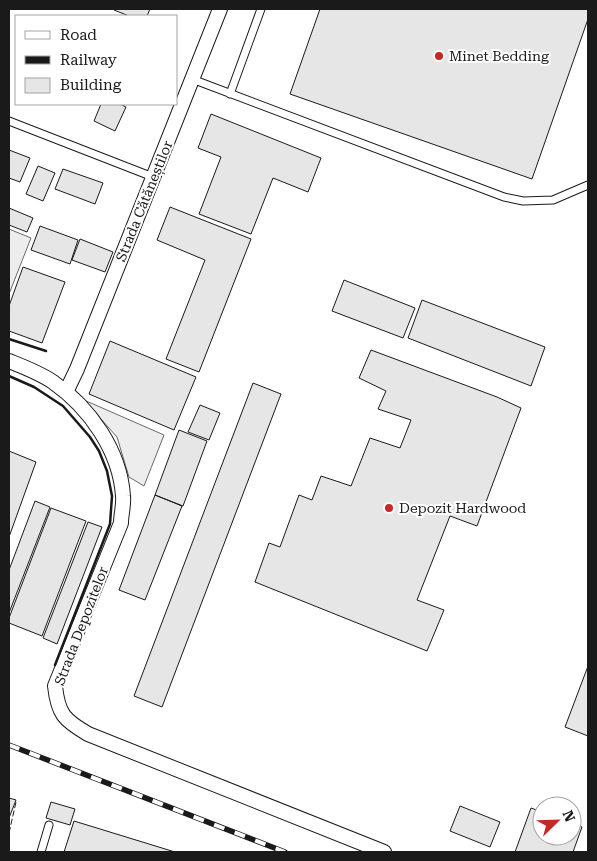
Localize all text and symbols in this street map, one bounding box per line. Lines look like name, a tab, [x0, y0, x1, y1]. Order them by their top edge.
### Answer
legend	[15, 15, 178, 105]
text: Road	[60, 26, 97, 44]
place label: Minet Bedding	[449, 48, 549, 64]
marker: Minet Bedding	[433, 50, 445, 62]
text: Railway	[60, 51, 117, 69]
text: Building	[60, 76, 122, 94]
street label: Strada Cătăneștilor	[112, 138, 177, 264]
place label: Depozit Hardwood	[399, 500, 526, 516]
marker: Depozit Hardwood	[383, 502, 395, 514]
street label: Strada Depozitelor	[51, 564, 111, 688]
north arrow	[532, 796, 582, 846]
text: N	[559, 808, 579, 824]

